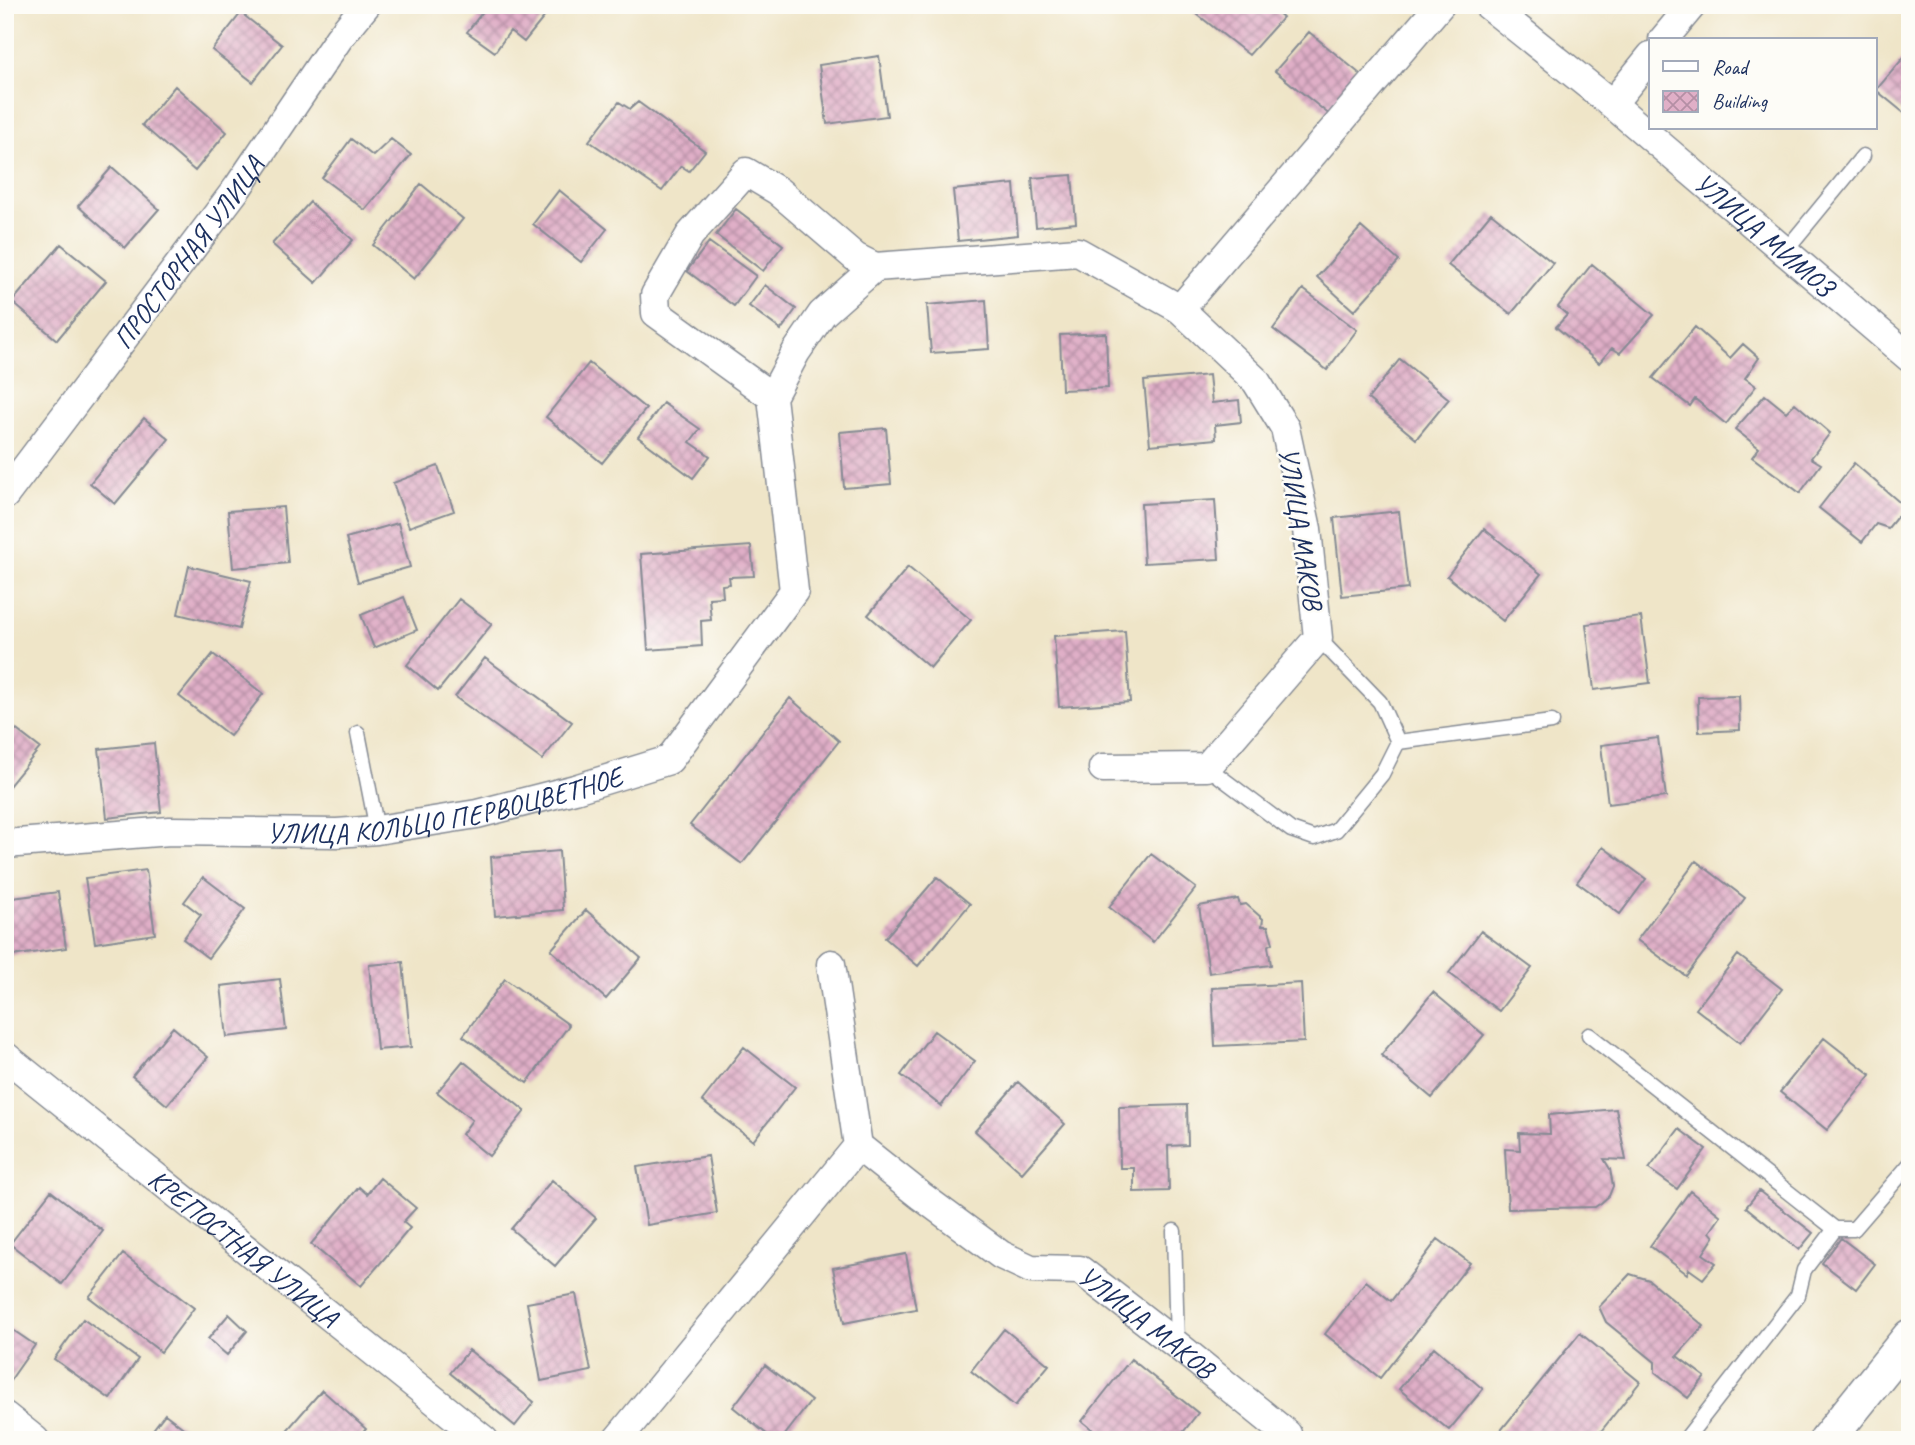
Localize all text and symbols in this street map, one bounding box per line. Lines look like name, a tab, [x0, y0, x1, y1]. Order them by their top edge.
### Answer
legend	[1649, 38, 1876, 130]
text: Road	[1712, 54, 1751, 80]
text: Building	[1712, 88, 1769, 114]
street label: ПРОСТОРНАЯ УЛИЦА	[105, 148, 272, 355]
street label: УЛИЦА МИМОЗ	[1687, 165, 1844, 306]
street label: УЛИЦА МАКОВ	[1271, 445, 1332, 615]
street label: УЛИЦА КОЛЬЦО ПЕРВОЦВЕТНОЕ	[267, 757, 629, 851]
street label: КРЕПОСТНАЯ УЛИЦА	[142, 1161, 347, 1335]
street label: УЛИЦА МАКОВ	[1071, 1258, 1224, 1388]

